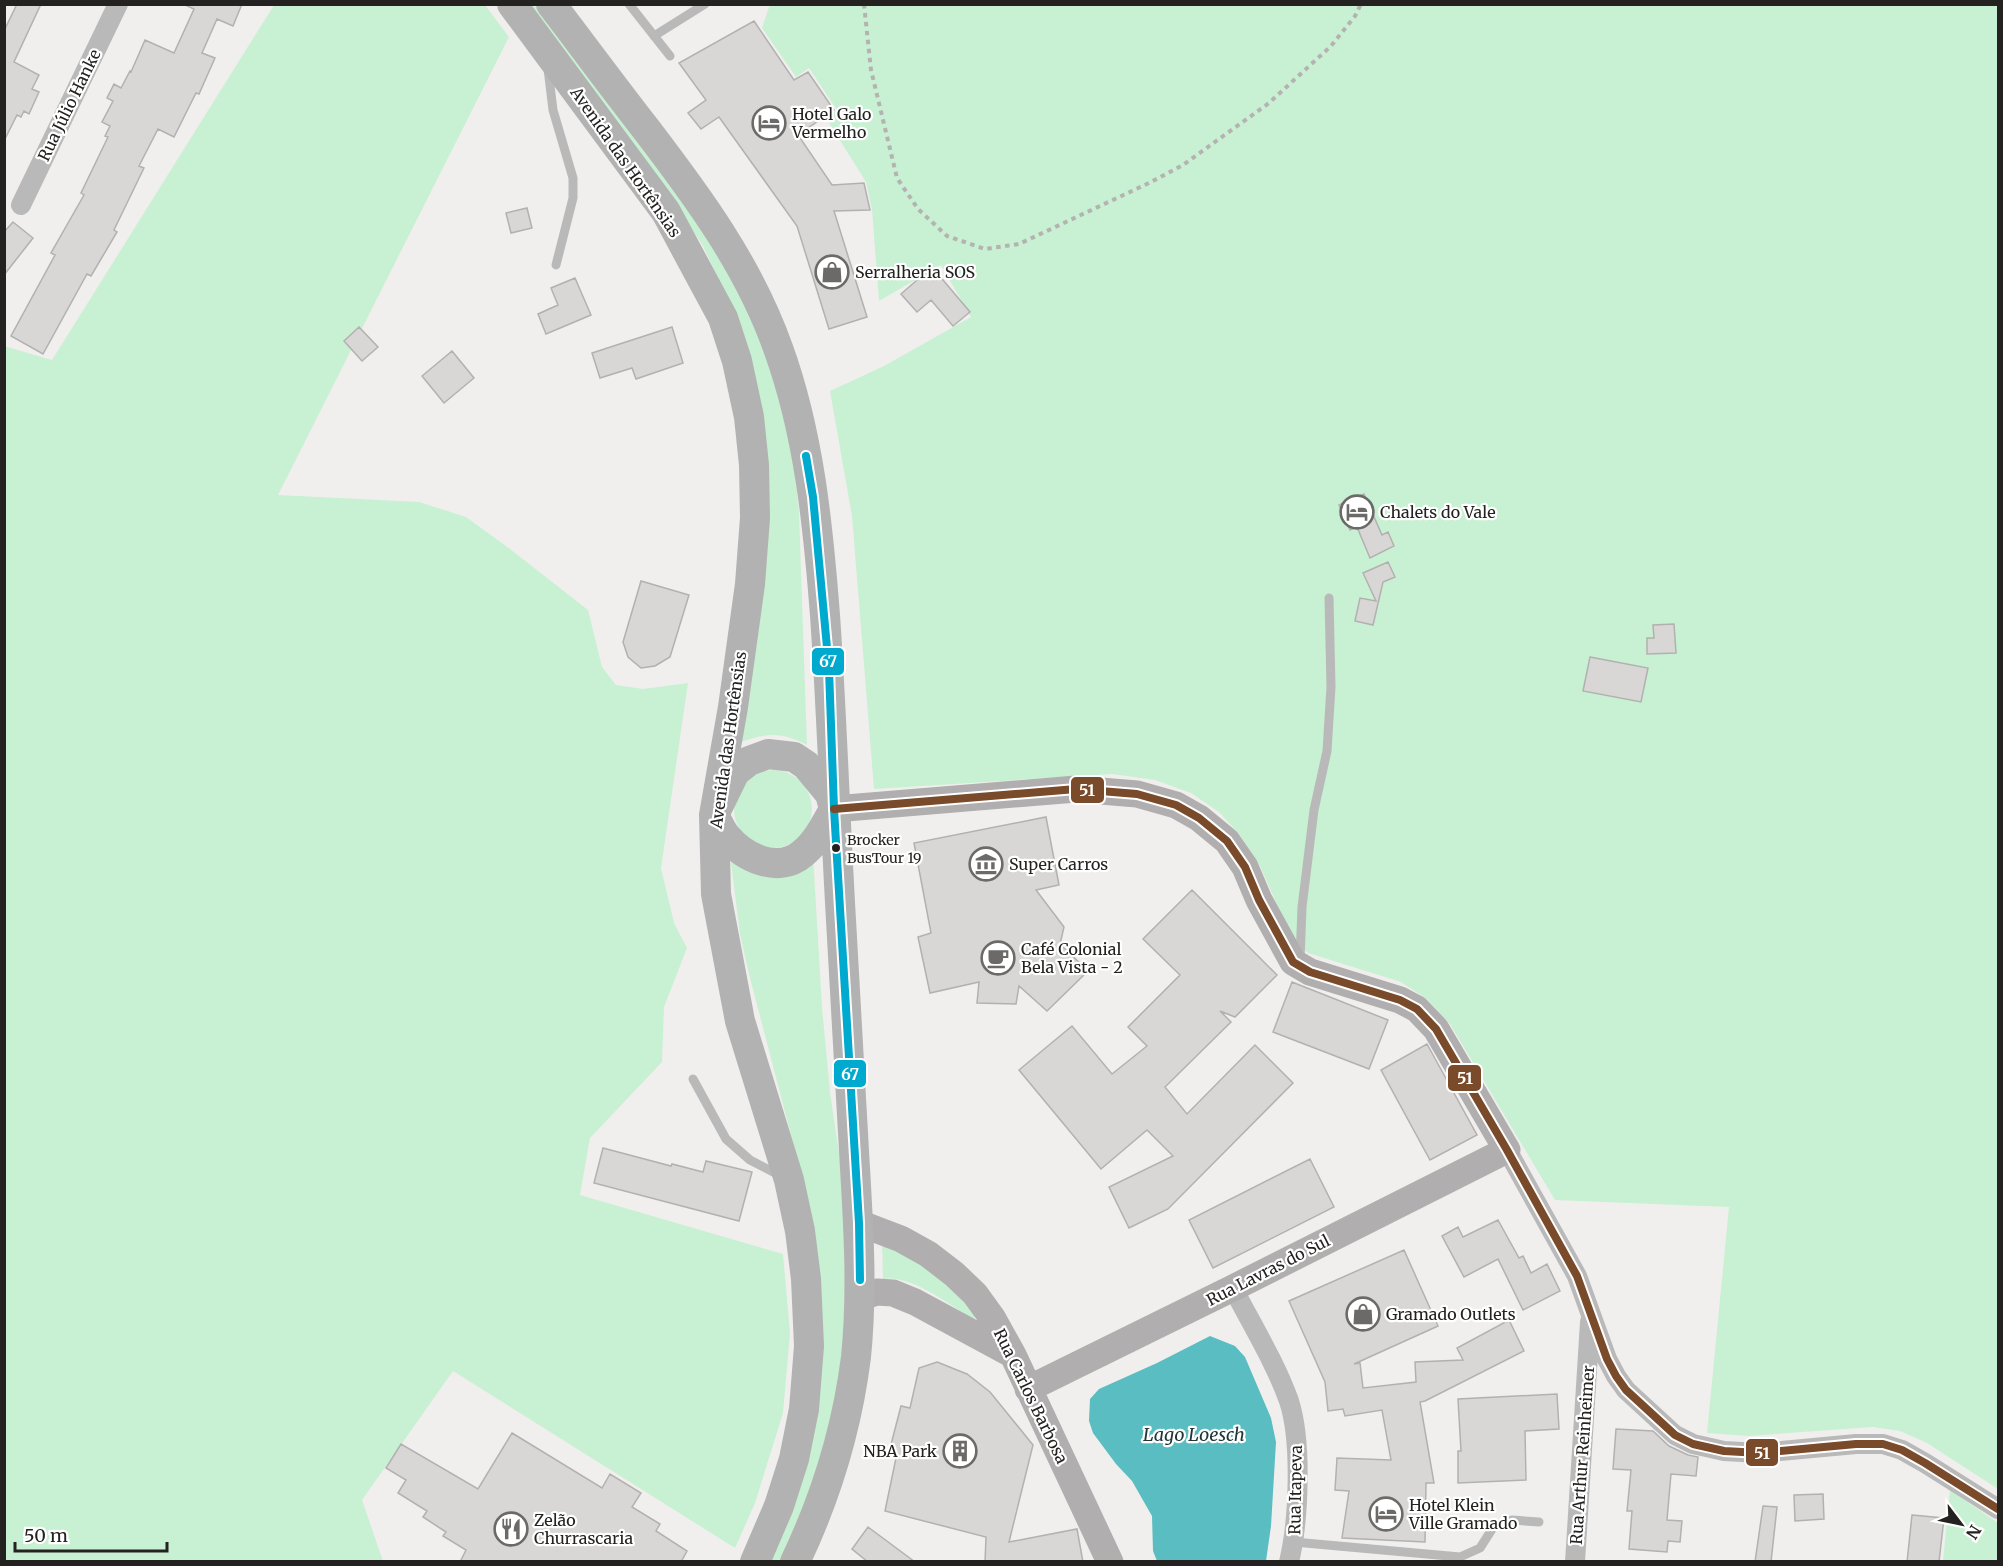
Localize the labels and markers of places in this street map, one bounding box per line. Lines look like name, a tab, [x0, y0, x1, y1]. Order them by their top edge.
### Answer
place label: Hotel Galo Vermelho	[791, 104, 871, 142]
hotel icon: Hotel Galo Vermelho	[751, 105, 787, 141]
shop icon: Serralheria SOS	[814, 254, 850, 290]
place label: Serralheria SOS	[855, 262, 975, 282]
hotel icon: Chalets do Vale	[1339, 494, 1375, 530]
place label: Chalets do Vale	[1380, 502, 1496, 522]
place label: Brocker BusTour 19	[847, 831, 922, 867]
marker: Brocker BusTour 19	[830, 842, 842, 854]
museum icon: Super Carros	[968, 846, 1004, 882]
place label: Super Carros	[1009, 854, 1108, 874]
place label: Café Colonial Bela Vista - 2	[1021, 939, 1123, 977]
cafe icon: Café Colonial Bela Vista - 2	[980, 940, 1016, 976]
shop icon: Gramado Outlets	[1345, 1296, 1381, 1332]
place label: Gramado Outlets	[1386, 1304, 1516, 1324]
building icon: NBA Park	[942, 1433, 978, 1469]
place label: NBA Park	[863, 1441, 938, 1461]
place label: Hotel Klein Ville Gramado	[1408, 1495, 1517, 1533]
hotel icon: Hotel Klein Ville Gramado	[1368, 1496, 1404, 1532]
place label: Zelão Churrascaria	[534, 1510, 633, 1548]
restaurant icon: Zelão Churrascaria	[493, 1511, 529, 1547]

